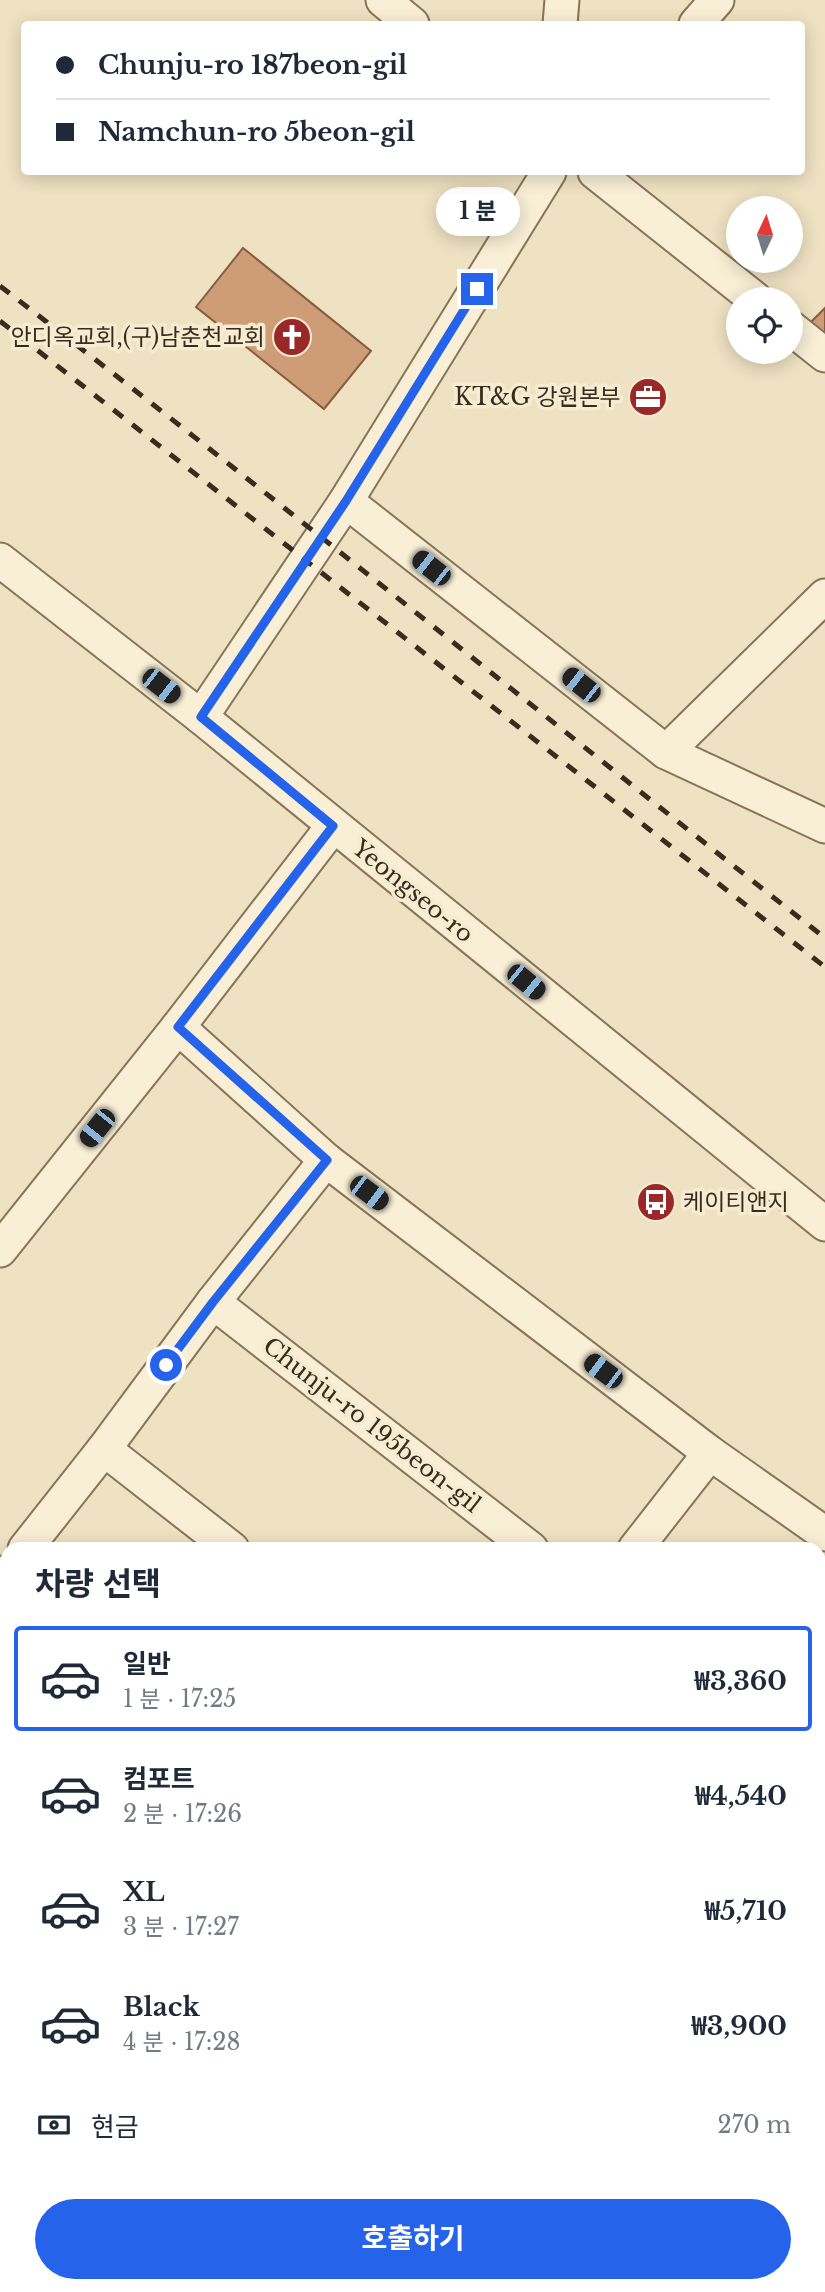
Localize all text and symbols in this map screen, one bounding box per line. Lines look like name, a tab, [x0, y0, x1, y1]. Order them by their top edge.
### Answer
text: Chunju-ro 187beon-gil	[98, 49, 407, 81]
text: Namchun-ro 5beon-gil	[98, 116, 415, 148]
callout: 1 분	[435, 188, 519, 236]
north arrow	[726, 196, 803, 273]
map controls	[726, 196, 803, 364]
text: 1 분	[459, 197, 497, 225]
route end	[461, 273, 493, 305]
button: locate	[726, 287, 803, 364]
church icon: 안디옥교회,(구)남춘천교회	[271, 316, 313, 358]
place label: 안디옥교회,(구)남춘천교회	[11, 323, 265, 351]
office icon: KT&G 강원본부	[627, 376, 669, 418]
place label: KT&G 강원본부	[454, 383, 621, 411]
car	[408, 547, 455, 589]
car	[558, 664, 605, 706]
car	[138, 665, 185, 707]
street label: Yeongseo-ro	[346, 833, 479, 948]
car	[504, 961, 549, 1003]
car	[76, 1105, 119, 1151]
car	[346, 1172, 393, 1214]
bus stop icon: 케이티앤지	[635, 1181, 677, 1223]
place label: 케이티앤지	[683, 1188, 789, 1216]
street label: Chunju-ro 195beon-gil	[258, 1331, 486, 1519]
route start	[150, 1349, 182, 1381]
car	[580, 1350, 627, 1392]
text: 차량 선택	[35, 1564, 161, 1604]
icon: car	[39, 1647, 102, 1710]
text: 일반	[123, 1648, 171, 1680]
text: ₩3,360	[695, 1665, 787, 1697]
text: 1 분 · 17:25	[123, 1685, 236, 1713]
icon: car	[39, 1762, 102, 1825]
text: 컴포트	[123, 1763, 195, 1795]
text: ₩4,540	[695, 1780, 787, 1812]
text: 2 분 · 17:26	[123, 1800, 242, 1828]
text: XL	[123, 1876, 165, 1908]
icon: car	[39, 1877, 102, 1940]
text: ₩5,710	[705, 1895, 787, 1927]
text: 3 분 · 17:27	[123, 1913, 239, 1941]
text: Black	[123, 1991, 200, 2023]
icon: car	[39, 1992, 102, 2055]
text: ₩3,900	[692, 2010, 787, 2042]
text: 4 분 · 17:28	[123, 2028, 240, 2056]
icon: cash	[35, 2106, 73, 2144]
text: 현금	[91, 2111, 139, 2143]
text: 270 m	[718, 2111, 791, 2139]
button: 호출하기	[35, 2199, 791, 2279]

